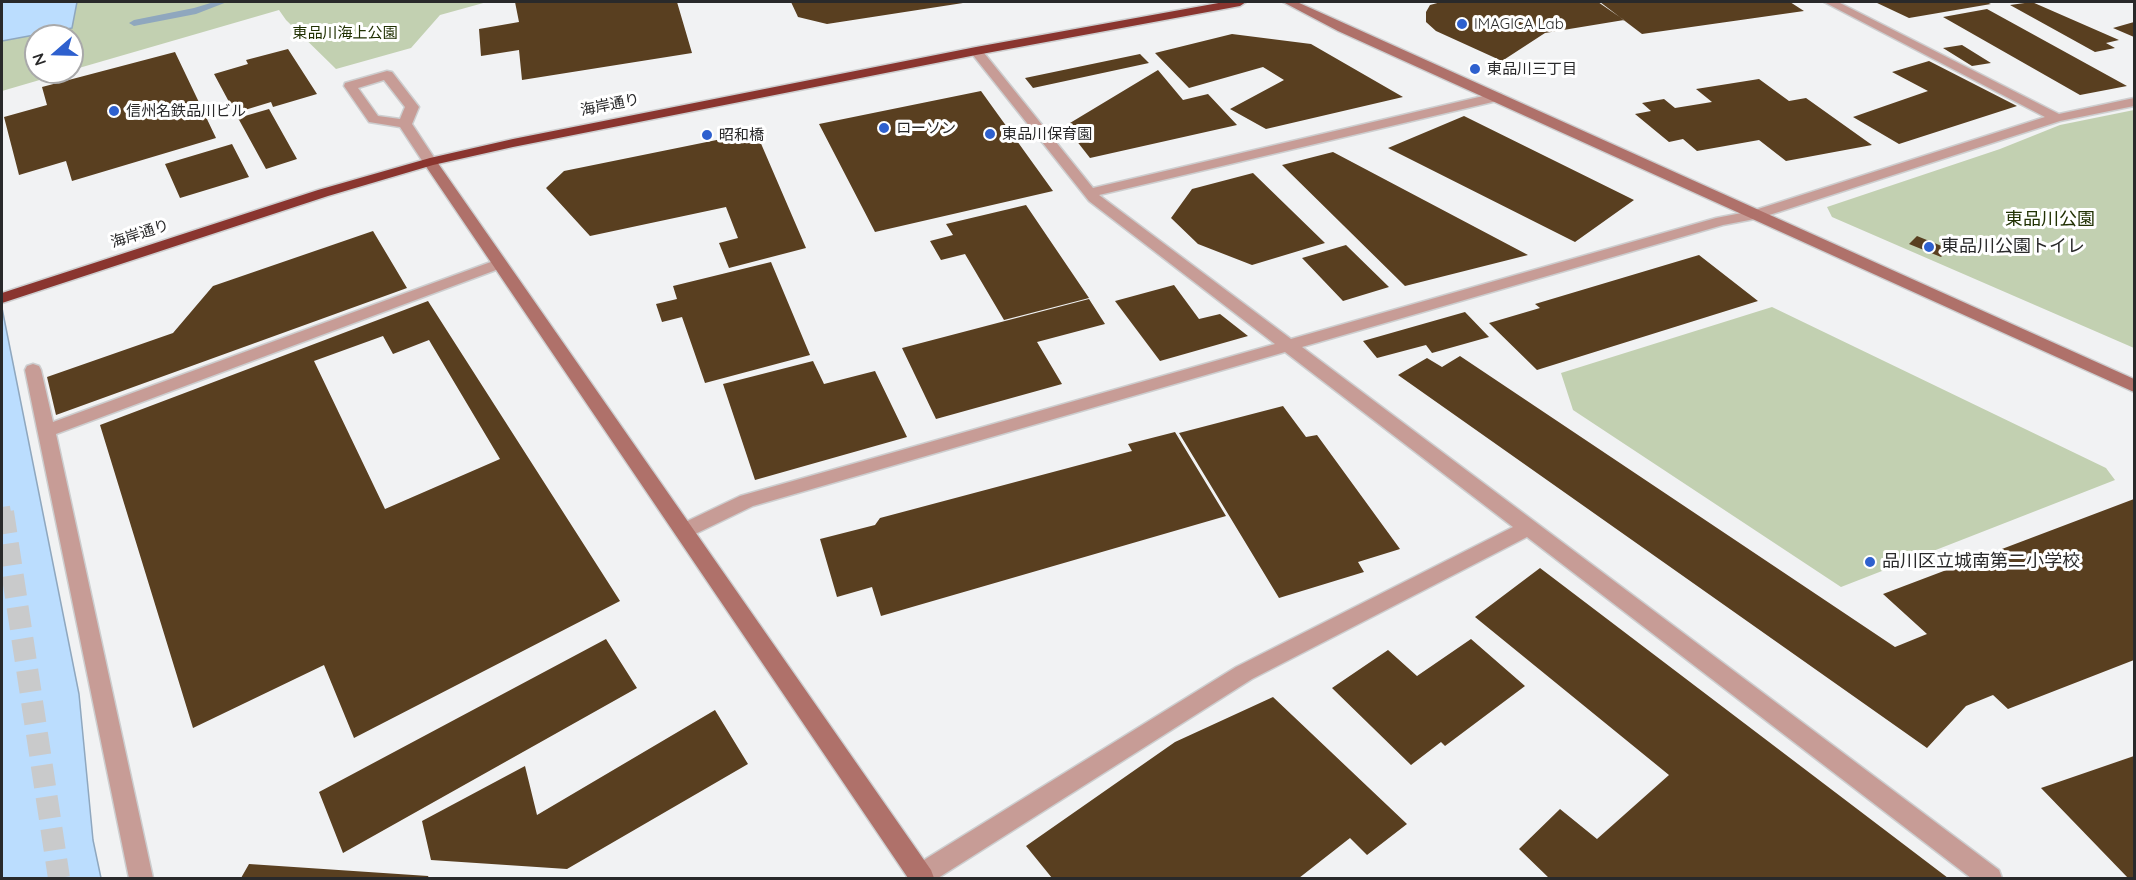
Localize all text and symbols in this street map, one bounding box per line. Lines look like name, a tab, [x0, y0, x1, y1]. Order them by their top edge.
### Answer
place label: IMAGICA Lab	[1474, 15, 1564, 33]
marker: IMAGICA Lab	[1455, 17, 1469, 31]
north arrow	[24, 24, 84, 84]
park label: 東品川海上公園	[293, 24, 397, 42]
text: N	[28, 51, 50, 68]
place label: 東品川三丁目	[1487, 60, 1577, 78]
marker: 東品川三丁目	[1468, 62, 1482, 76]
street label: 海岸通り	[579, 90, 641, 120]
place label: 信州名鉄品川ビル	[126, 102, 246, 120]
marker: 信州名鉄品川ビル	[107, 104, 121, 118]
place label: ローソン	[896, 119, 956, 137]
marker: ローソン	[877, 121, 891, 135]
place label: 東品川保育園	[1002, 125, 1092, 143]
place label: 昭和橋	[719, 126, 764, 144]
marker: 東品川保育園	[983, 127, 997, 141]
marker: 昭和橋	[700, 128, 714, 142]
park label: 東品川公園	[2005, 209, 2095, 231]
street label: 海岸通り	[109, 216, 171, 252]
place label: 東品川公園トイレ	[1941, 236, 2085, 258]
marker: 東品川公園トイレ	[1922, 240, 1936, 254]
place label: 品川区立城南第二小学校	[1882, 551, 2080, 573]
marker: 品川区立城南第二小学校	[1863, 555, 1877, 569]

